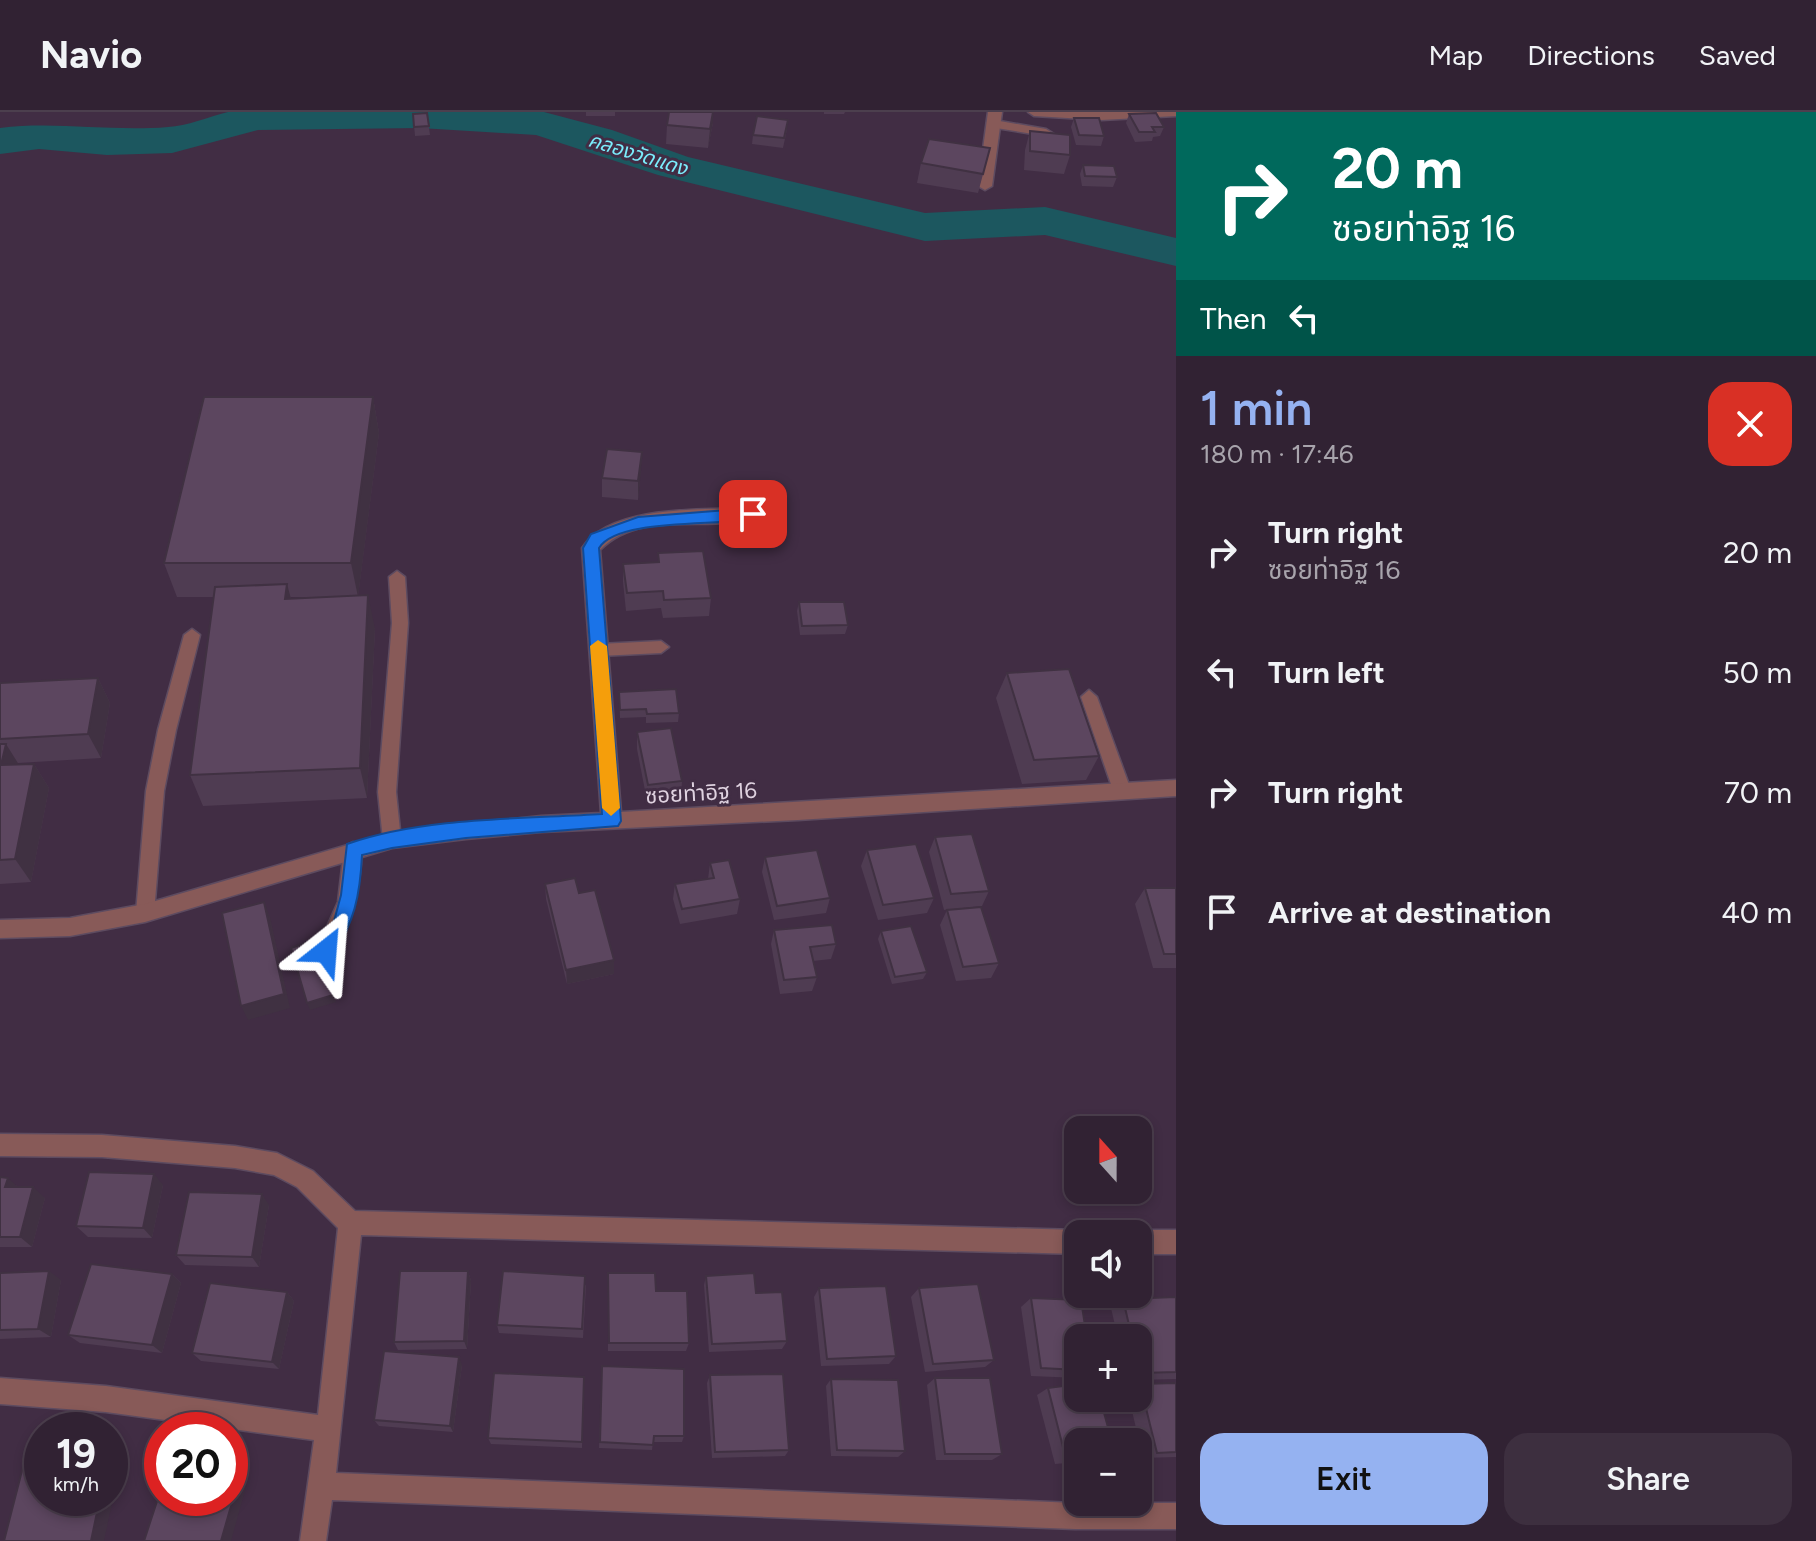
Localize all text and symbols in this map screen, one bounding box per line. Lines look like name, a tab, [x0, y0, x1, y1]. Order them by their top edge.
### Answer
text: Navio	[40, 32, 142, 78]
text: Map	[1429, 38, 1483, 72]
text: Directions	[1527, 38, 1655, 72]
text: Saved	[1699, 38, 1776, 72]
water label: คลองวัดแดง	[586, 128, 692, 181]
text: 20 m	[1332, 135, 1463, 202]
icon: right	[1200, 144, 1304, 248]
text: ซอยท่าอิฐ 16	[1332, 207, 1515, 250]
icon: left	[1282, 296, 1326, 340]
text: Then	[1200, 300, 1266, 337]
text: 1 min	[1200, 379, 1312, 437]
button: close	[1708, 382, 1792, 466]
text: 180 m · 17:46	[1200, 438, 1354, 470]
pin	[719, 480, 787, 548]
icon: arrive	[731, 492, 775, 536]
text: Turn right	[1268, 514, 1403, 551]
icon: right	[1200, 530, 1244, 574]
text: 20 m	[1723, 534, 1792, 571]
text: ซอยท่าอิฐ 16	[1268, 554, 1400, 586]
icon: left	[1200, 650, 1244, 694]
text: Turn left	[1268, 654, 1385, 691]
text: 50 m	[1723, 654, 1792, 691]
icon: right	[1200, 770, 1244, 814]
text: Turn right	[1268, 774, 1403, 811]
text: 70 m	[1724, 774, 1792, 811]
street label: ซอยท่าอิฐ 16	[644, 777, 758, 809]
icon: arrive	[1200, 890, 1244, 934]
text: Arrive at destination	[1268, 894, 1551, 931]
text: 40 m	[1721, 894, 1792, 931]
position arrow	[284, 909, 368, 993]
north arrow	[1064, 1116, 1152, 1204]
map controls	[1064, 1116, 1152, 1516]
button: sound	[1064, 1220, 1152, 1308]
button: +	[1064, 1324, 1152, 1412]
speed limit sign: 20	[144, 1412, 248, 1516]
button: −	[1064, 1428, 1152, 1516]
text: 19	[56, 1430, 96, 1478]
button: Exit	[1200, 1433, 1488, 1525]
button: Share	[1504, 1433, 1792, 1525]
text: km/h	[53, 1472, 99, 1496]

